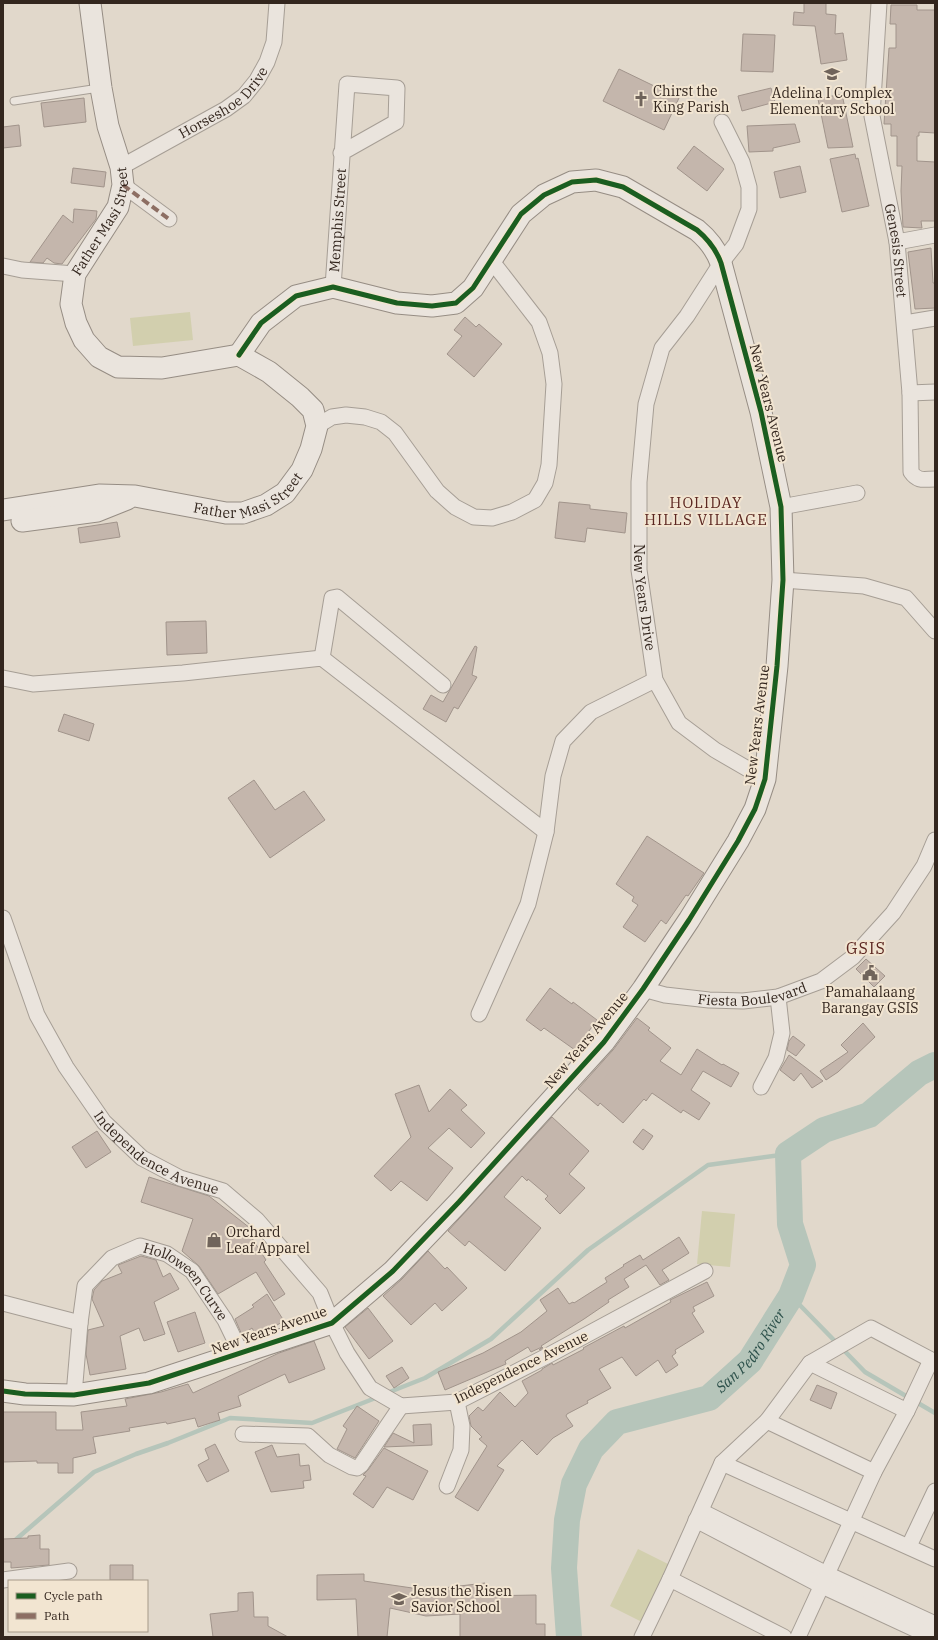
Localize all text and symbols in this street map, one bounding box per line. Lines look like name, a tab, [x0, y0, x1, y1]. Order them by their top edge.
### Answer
street label: Horseshoe Drive	[176, 64, 272, 142]
school or university icon: Adelina I Complex Elementary School	[823, 65, 841, 83]
place label: Chirst the King Parish	[653, 82, 730, 116]
place label: Adelina I Complex Elementary School	[770, 84, 894, 118]
church icon: Chirst the King Parish	[632, 90, 650, 108]
street label: Father Masi Street	[67, 166, 132, 279]
street label: Memphis Street	[325, 167, 350, 273]
street label: Genesis Street	[881, 202, 911, 298]
street label: New Years Avenue	[746, 342, 792, 464]
street label: Father Masi Street	[192, 469, 306, 523]
district label: HOLIDAY HILLS VILLAGE	[644, 493, 768, 529]
street label: New Years Drive	[630, 544, 660, 652]
street label: New Years Avenue	[741, 664, 773, 786]
district label: GSIS	[846, 938, 886, 958]
public building icon: Pamahalaang Barangay GSIS	[861, 964, 879, 982]
street label: Fiesta Boulevard	[697, 978, 810, 1010]
place label: Pamahalaang Barangay GSIS	[821, 983, 919, 1017]
street label: New Years Avenue	[540, 988, 632, 1092]
street label: Independence Avenue	[90, 1107, 221, 1198]
place label: Orchard Leaf Apparel	[226, 1223, 310, 1257]
shop icon: Orchard Leaf Apparel	[205, 1231, 223, 1249]
street label: Holloween Curve	[141, 1238, 232, 1324]
street label: New Years Avenue	[209, 1302, 329, 1358]
water label: San Pedro River	[711, 1305, 790, 1397]
street label: Independence Avenue	[451, 1327, 591, 1407]
legend	[8, 1580, 148, 1632]
place label: Jesus the Risen Savior School	[411, 1582, 512, 1616]
text: Cycle path	[44, 1588, 103, 1603]
school or university icon: Jesus the Risen Savior School	[390, 1590, 408, 1608]
text: Path	[44, 1608, 70, 1623]

